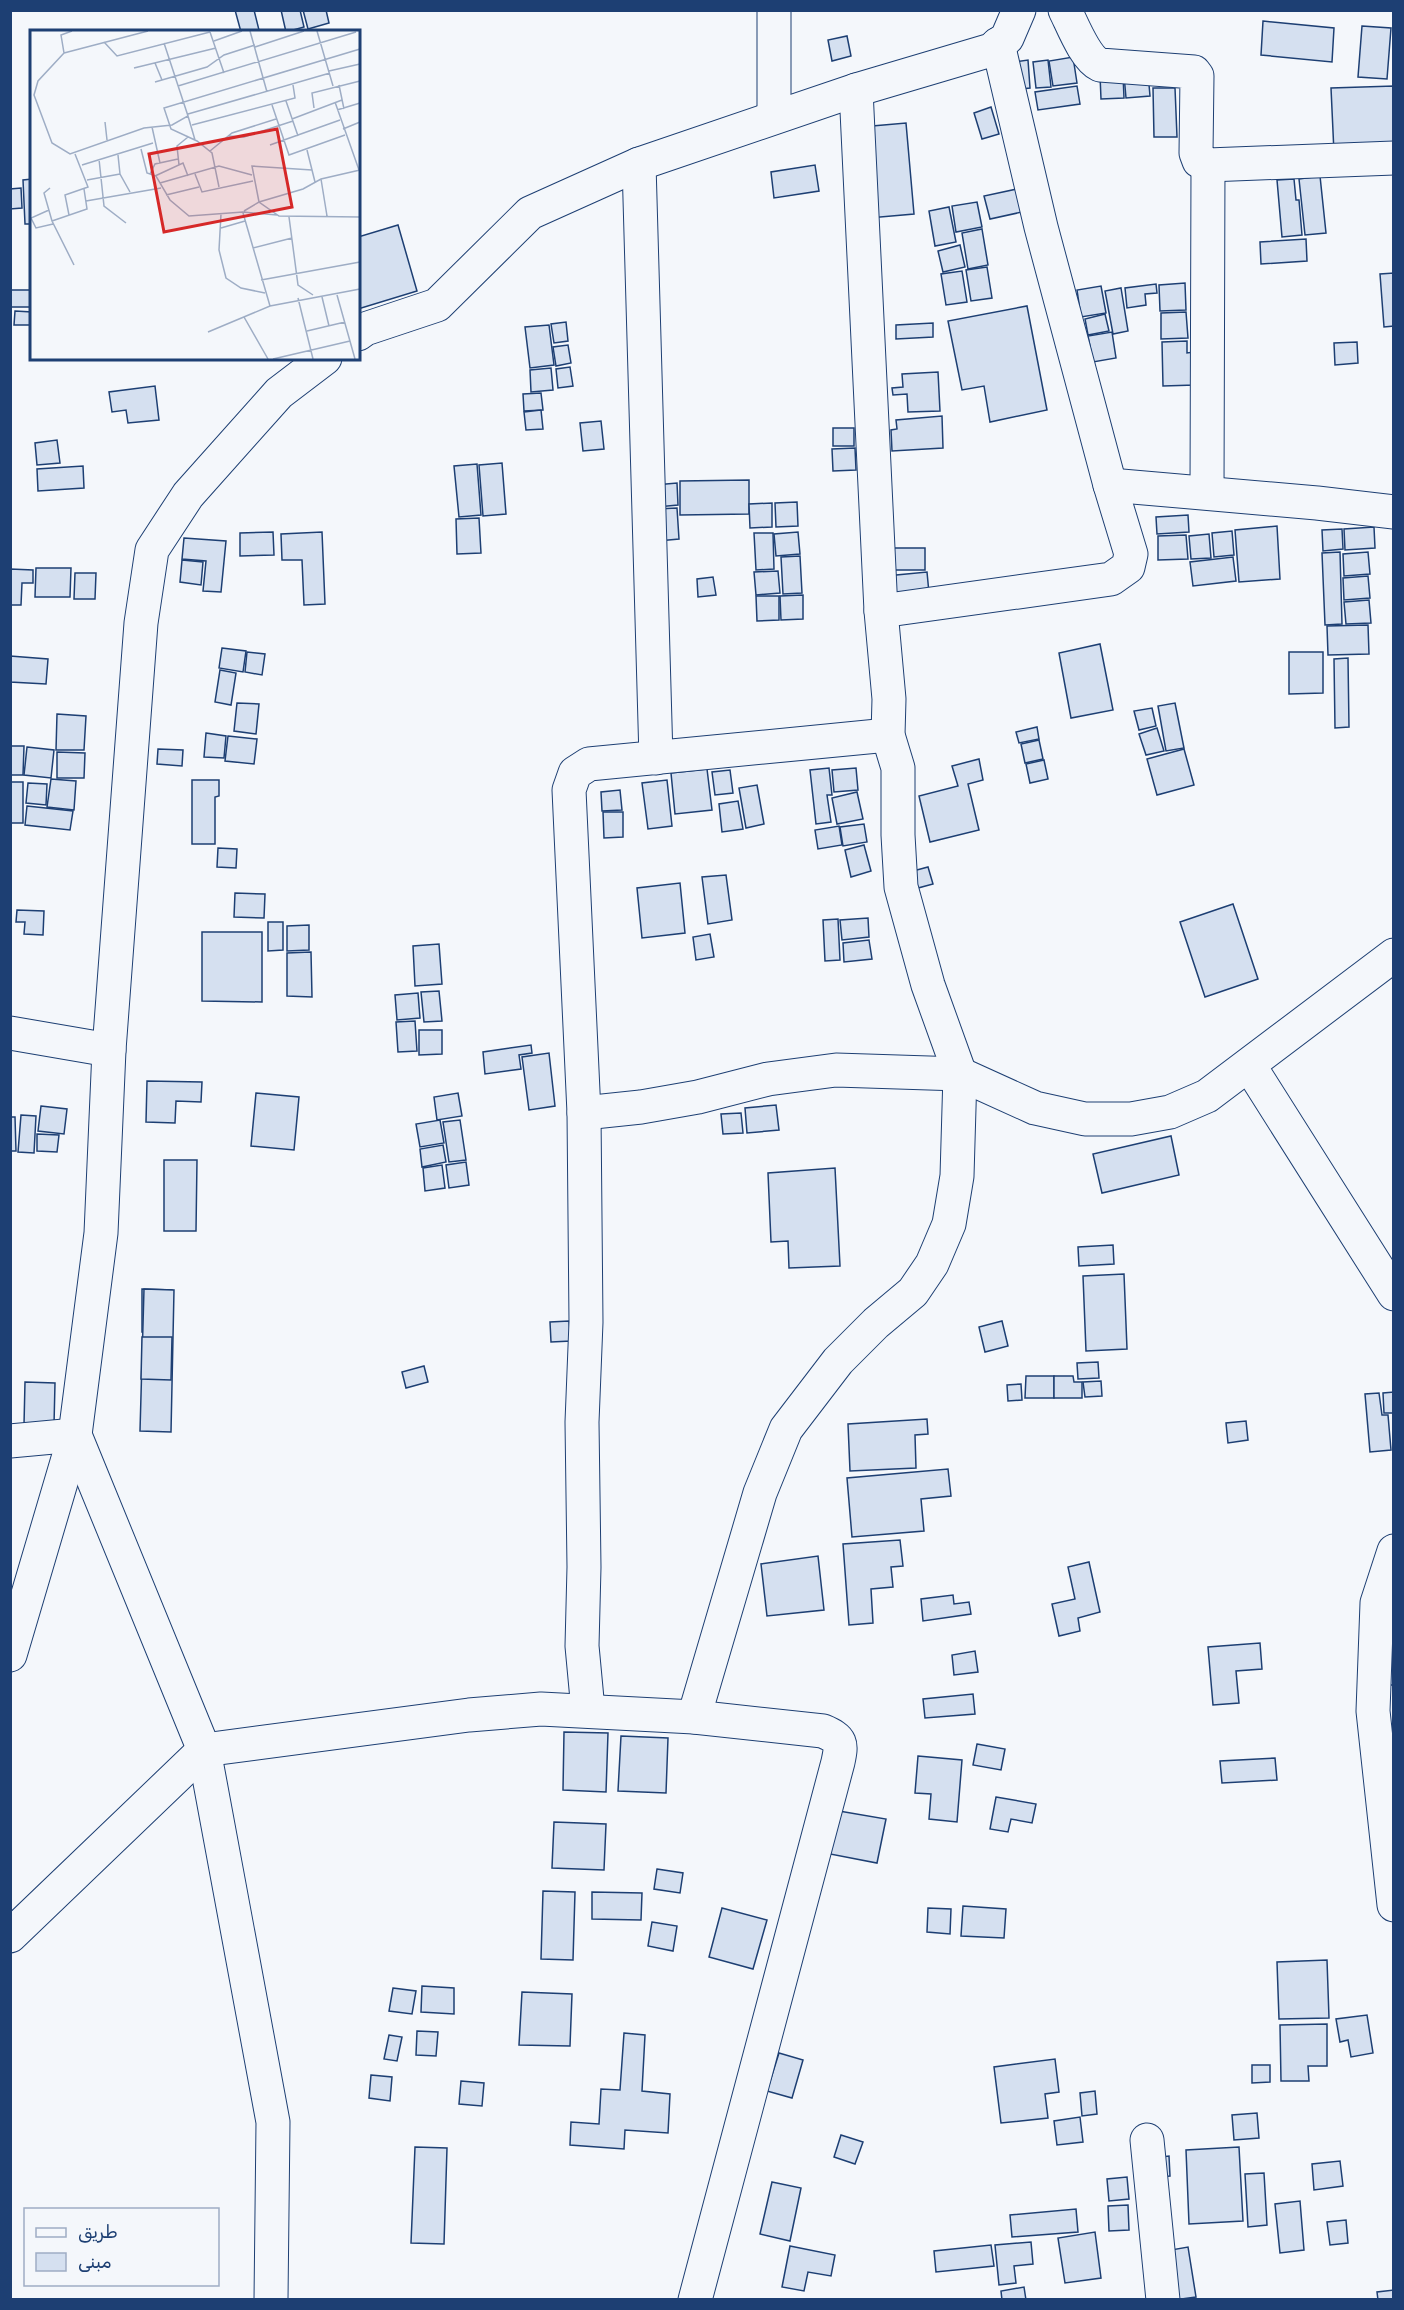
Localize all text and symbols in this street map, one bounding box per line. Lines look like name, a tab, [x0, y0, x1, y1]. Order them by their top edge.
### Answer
inset map	[30, 30, 360, 360]
legend	[24, 2208, 219, 2286]
text: طريق	[78, 2221, 118, 2243]
text: مبنى	[78, 2251, 112, 2273]

